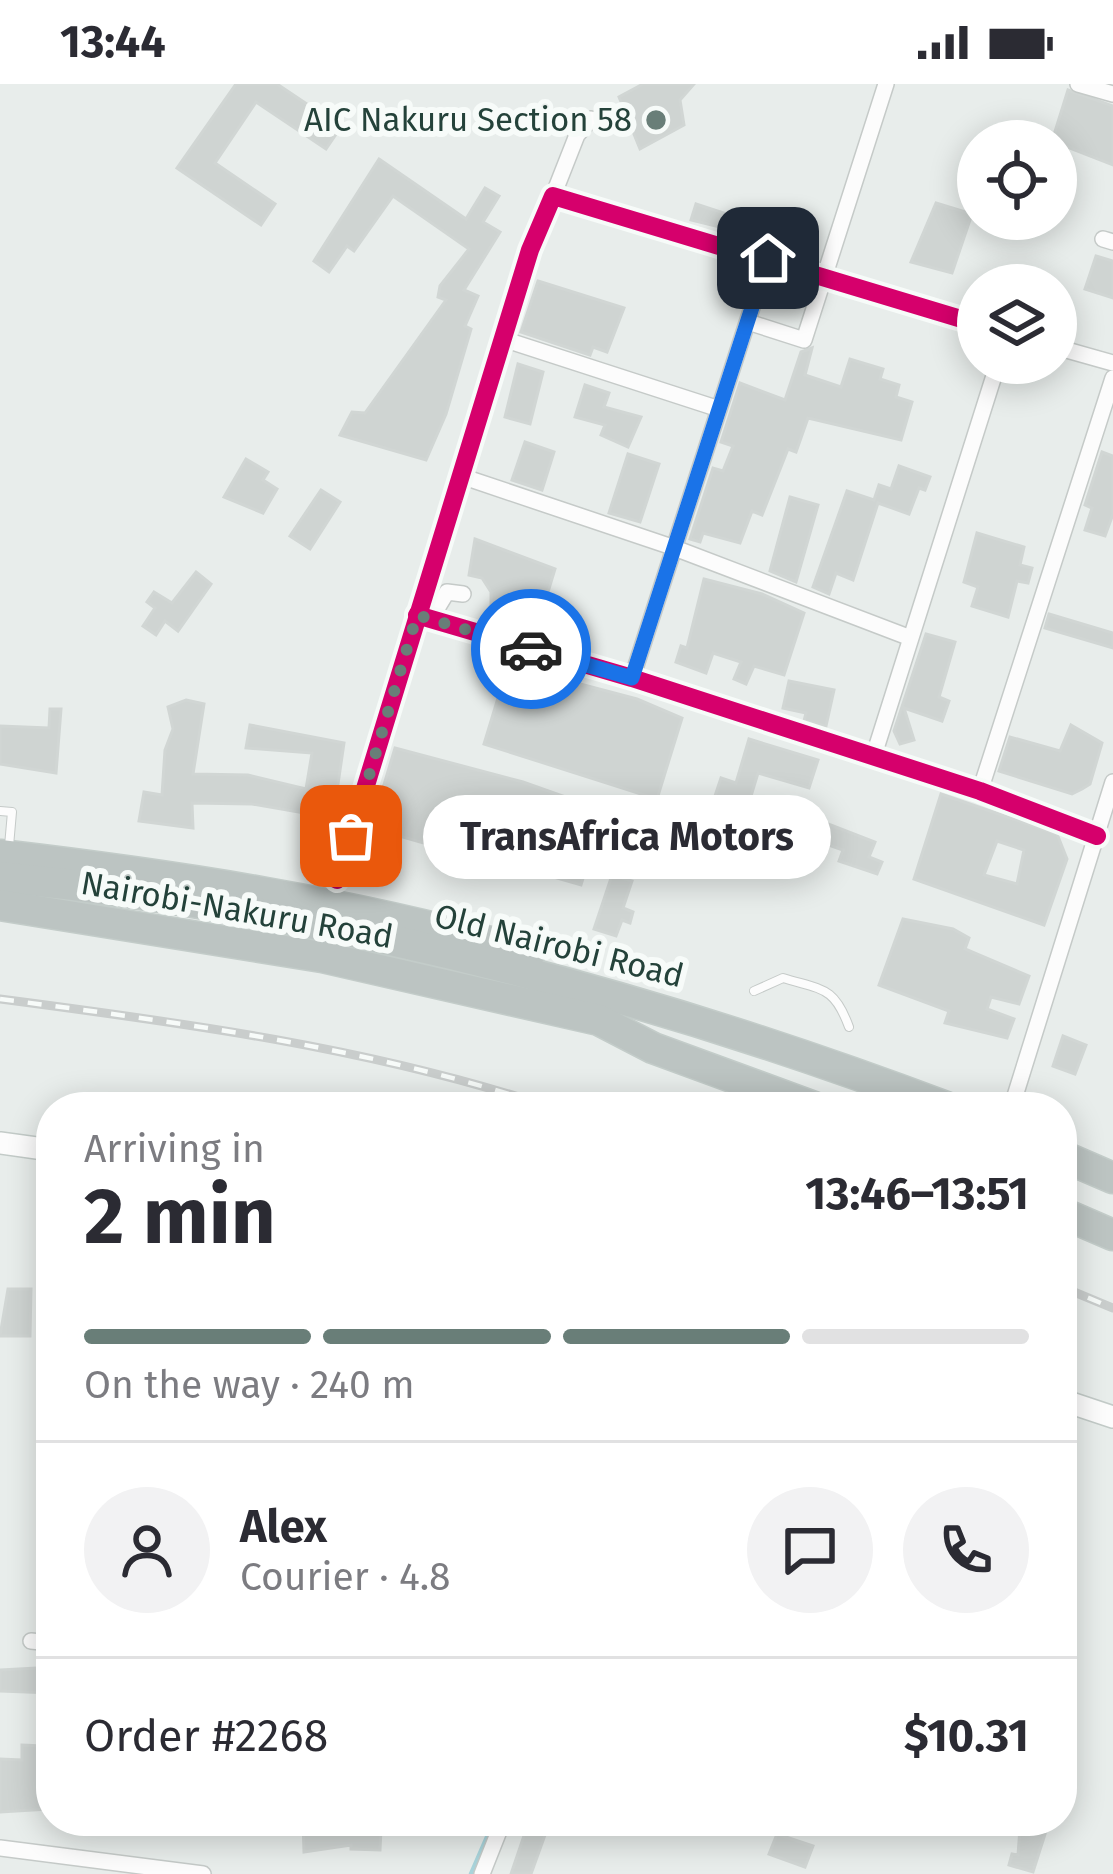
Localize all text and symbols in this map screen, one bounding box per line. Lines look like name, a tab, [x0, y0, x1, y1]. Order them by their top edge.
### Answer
text: 13:44	[60, 15, 166, 69]
place label: AIC Nakuru Section 58	[304, 100, 632, 140]
marker: AIC Nakuru Section 58	[643, 107, 669, 133]
map controls	[957, 120, 1077, 384]
button: locate	[957, 120, 1077, 240]
pin	[717, 207, 819, 309]
icon: home	[735, 225, 801, 291]
button: layers	[957, 264, 1077, 384]
courier	[471, 589, 591, 709]
icon: car	[498, 616, 564, 682]
pin	[300, 785, 402, 887]
callout: TransAfrica Motors	[423, 794, 831, 878]
icon: bag	[318, 803, 384, 869]
text: TransAfrica Motors	[460, 814, 794, 860]
street label: Nairobi-Nakuru Road	[78, 863, 396, 957]
street label: Old Nairobi Road	[430, 896, 688, 996]
text: Arriving in	[84, 1126, 265, 1172]
text: 13:46–13:51	[805, 1167, 1029, 1221]
text: 2 min	[84, 1170, 276, 1264]
text: On the way · 240 m	[84, 1362, 415, 1408]
button: person	[84, 1487, 210, 1613]
button: chat	[747, 1487, 873, 1613]
button: phone	[903, 1487, 1029, 1613]
text: Alex	[240, 1500, 327, 1554]
text: Courier · 4.8	[240, 1554, 451, 1600]
text: Order #2268	[84, 1709, 328, 1763]
text: $10.31	[904, 1709, 1029, 1763]

